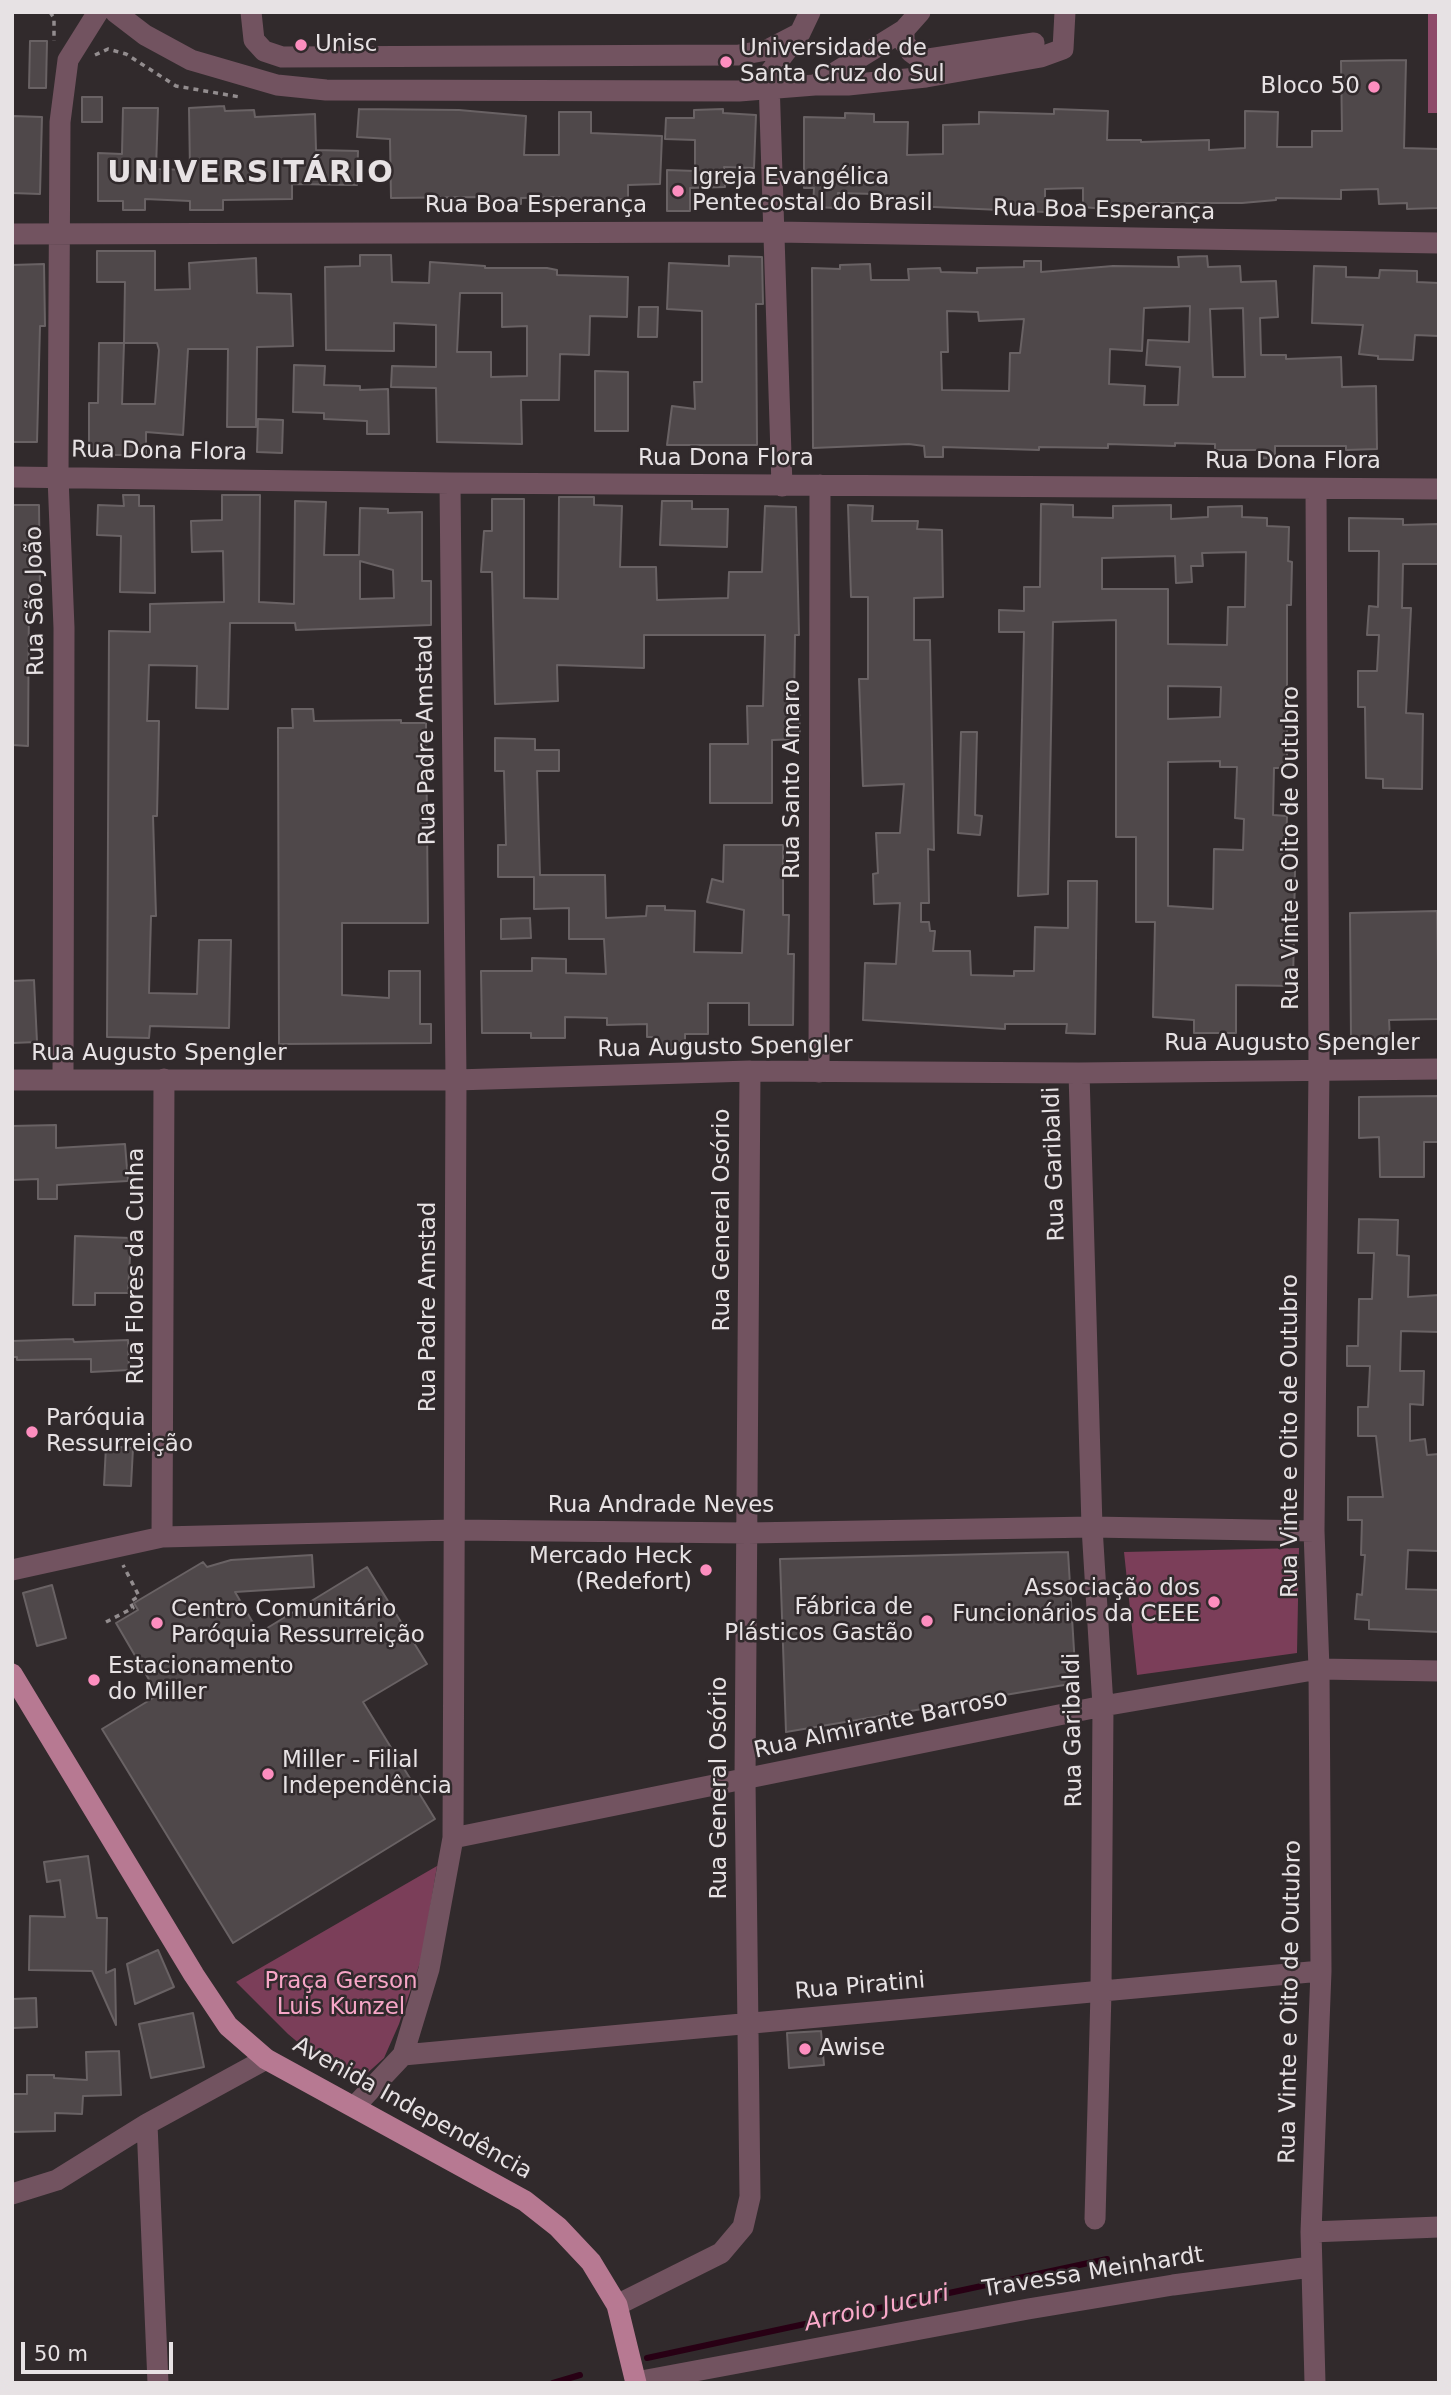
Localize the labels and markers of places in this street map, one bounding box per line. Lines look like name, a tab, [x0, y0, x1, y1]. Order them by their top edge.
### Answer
place label: Unisc	[315, 31, 377, 59]
place label: Universidade de Santa Cruz do Sul	[740, 35, 945, 89]
marker: Unisc	[293, 37, 309, 53]
marker: Universidade de Santa Cruz do Sul	[718, 54, 734, 70]
place label: Bloco 50	[1260, 73, 1360, 101]
marker: Bloco 50	[1366, 79, 1382, 95]
place label: Igreja Evangélica Pentecostal do Brasil	[692, 164, 933, 218]
marker: Igreja Evangélica Pentecostal do Brasil	[670, 183, 686, 199]
place label: Paróquia Ressurreição	[46, 1405, 193, 1459]
marker: Paróquia Ressurreição	[24, 1424, 40, 1440]
place label: Mercado Heck (Redefort)	[529, 1543, 692, 1597]
marker: Mercado Heck (Redefort)	[698, 1562, 714, 1578]
place label: Associação dos Funcionários da CEEE	[952, 1575, 1200, 1629]
place label: Fábrica de Plásticos Gastão	[724, 1594, 913, 1648]
marker: Associação dos Funcionários da CEEE	[1206, 1594, 1222, 1610]
place label: Centro Comunitário Paróquia Ressurreição	[171, 1596, 425, 1650]
marker: Fábrica de Plásticos Gastão	[919, 1613, 935, 1629]
marker: Centro Comunitário Paróquia Ressurreição	[149, 1615, 165, 1631]
place label: Estacionamento do Miller	[108, 1653, 294, 1707]
marker: Estacionamento do Miller	[86, 1672, 102, 1688]
place label: Miller - Filial Independência	[282, 1747, 452, 1801]
marker: Miller - Filial Independência	[260, 1766, 276, 1782]
place label: Awise	[819, 2035, 885, 2063]
marker: Awise	[797, 2041, 813, 2057]

